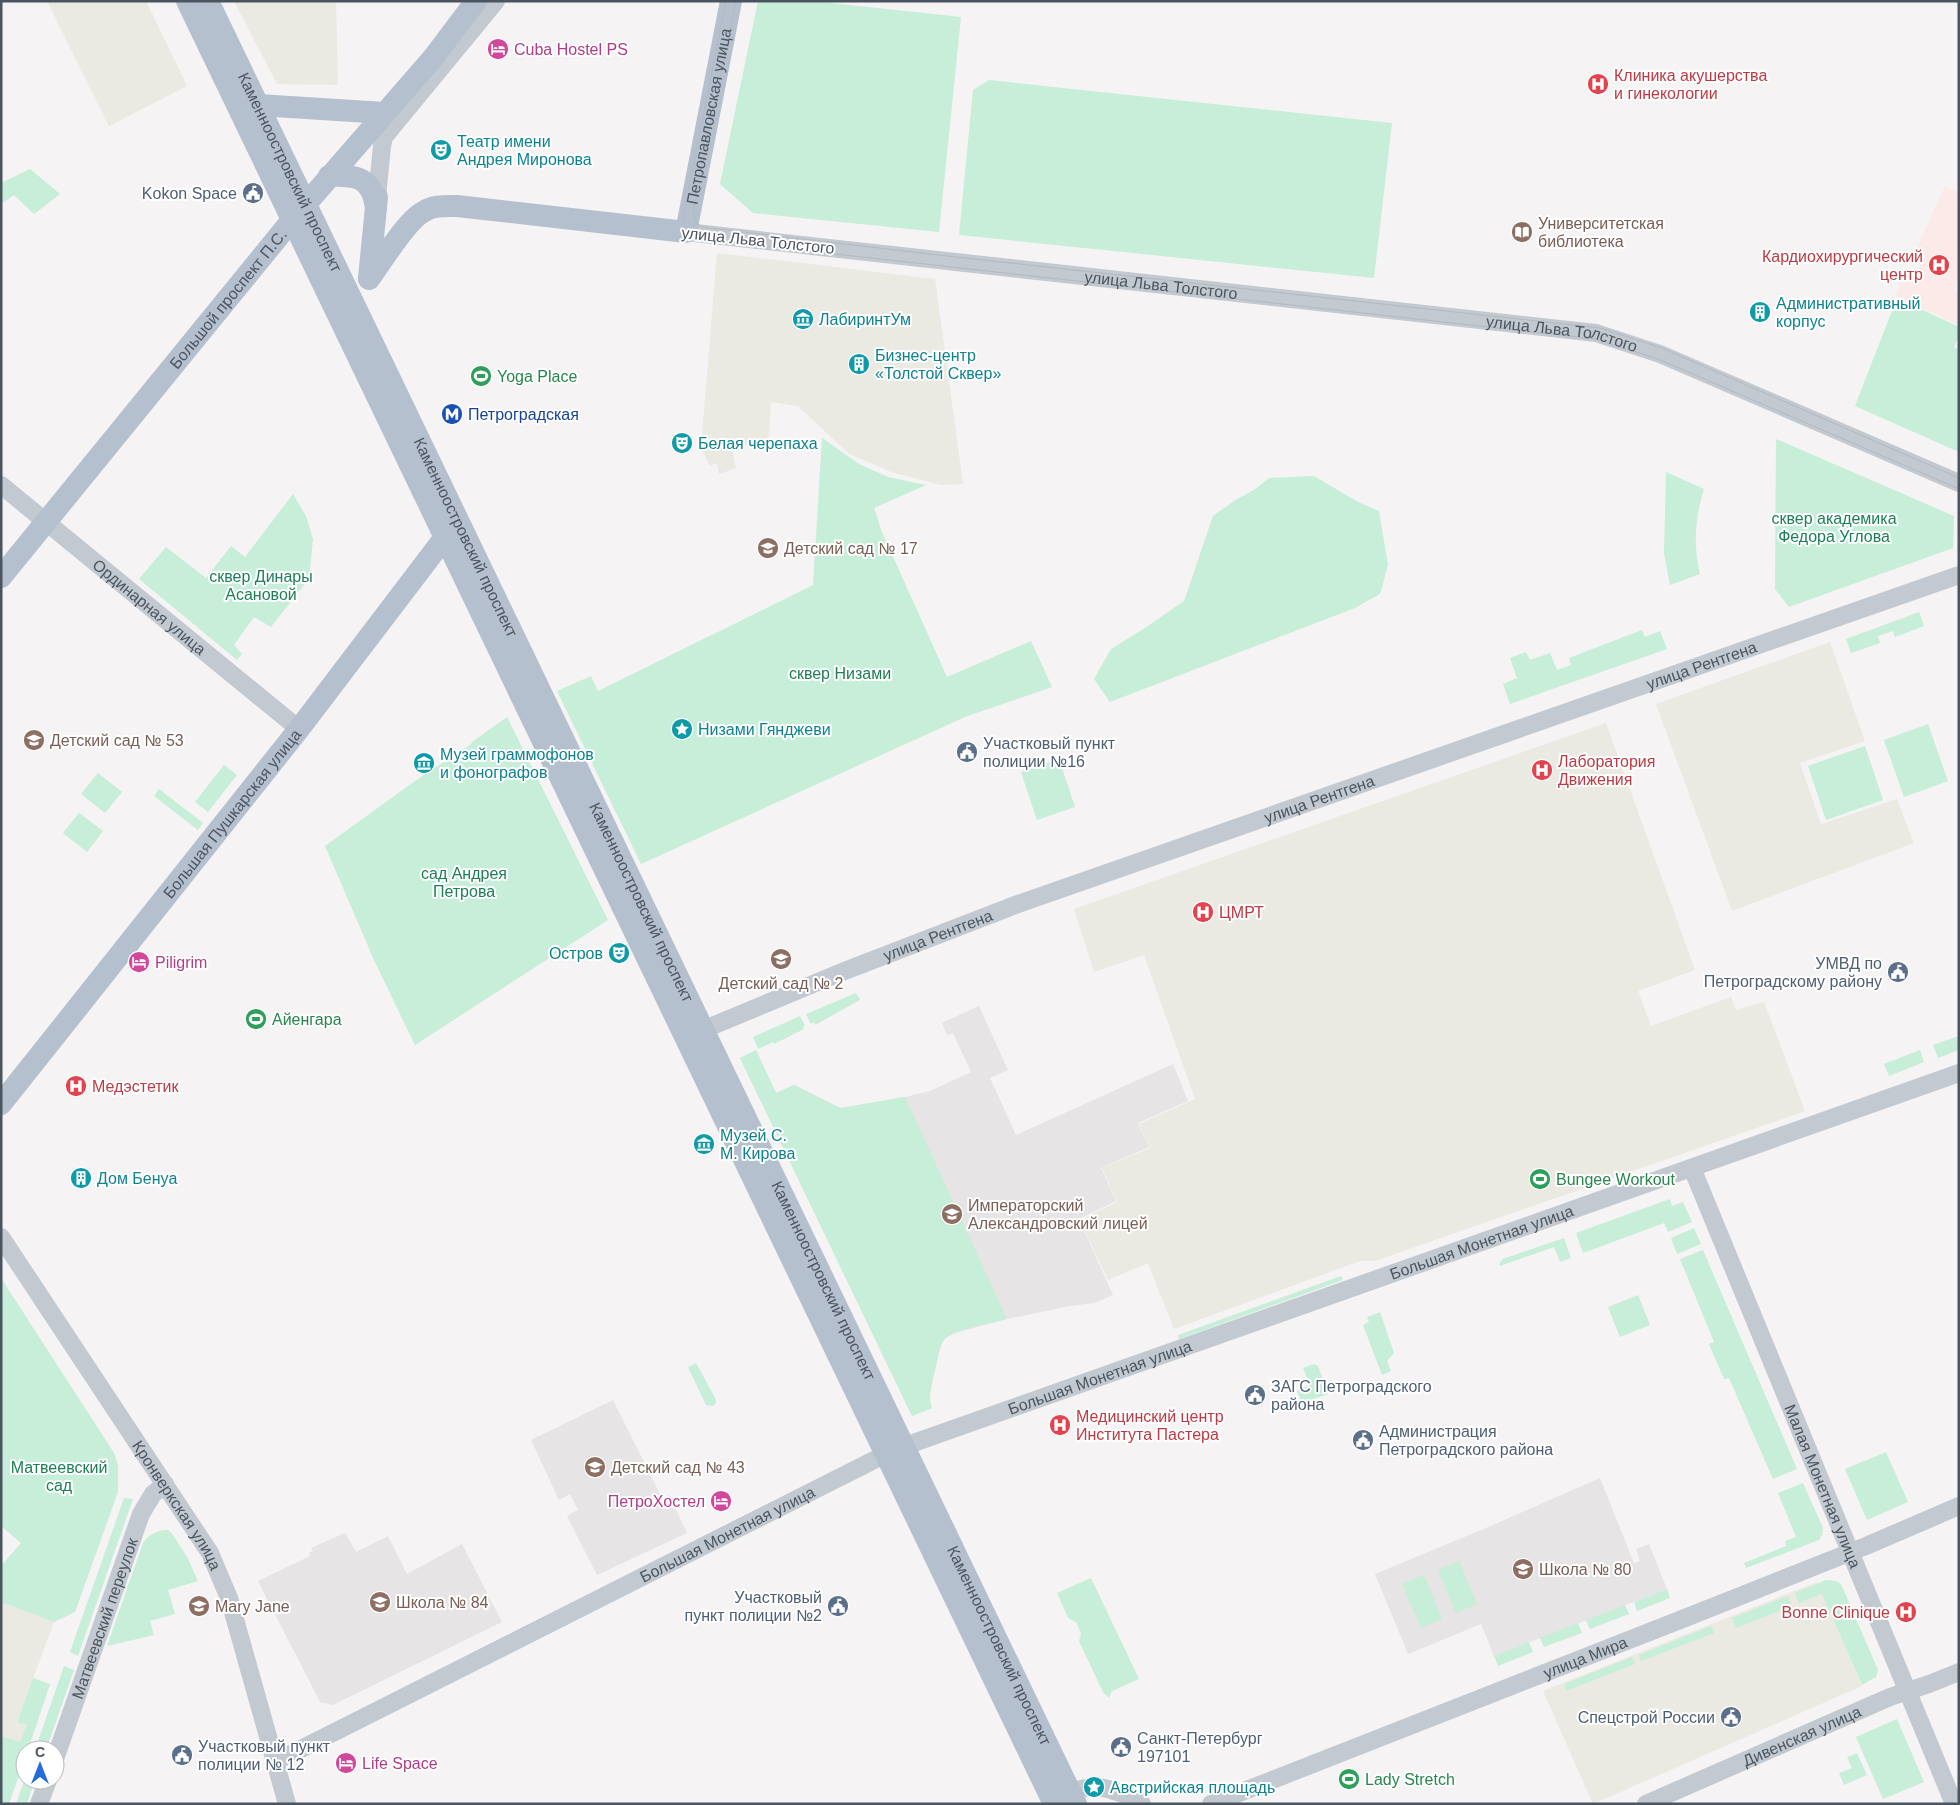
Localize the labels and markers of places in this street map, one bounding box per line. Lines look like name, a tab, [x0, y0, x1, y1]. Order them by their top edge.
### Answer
hotel icon: Cuba Hostel PS	[486, 37, 510, 61]
place label: Cuba Hostel PS	[514, 41, 628, 58]
place label: Клиника акушерства и гинекологии	[1614, 67, 1767, 102]
hospital icon: Клиника акушерства и гинекологии	[1586, 72, 1610, 96]
place label: Театр имени Андрея Миронова	[457, 133, 592, 168]
theatre icon: Театр имени Андрея Миронова	[429, 138, 453, 162]
public building icon: Kokon Space	[241, 181, 265, 205]
place label: Kokon Space	[142, 185, 237, 202]
place label: Университетская библиотека	[1538, 215, 1664, 250]
library icon: Университетская библиотека	[1510, 220, 1534, 244]
place label: Кардиохирургический центр	[1762, 248, 1923, 283]
hospital icon: Кардиохирургический центр	[1927, 253, 1951, 277]
place label: Административный корпус	[1776, 295, 1921, 330]
building icon: Административный корпус	[1748, 300, 1772, 324]
museum icon: ЛабиринтУм	[791, 307, 815, 331]
place label: ЛабиринтУм	[819, 311, 911, 328]
place label: Бизнес-центр «Толстой Сквер»	[875, 347, 1001, 382]
building icon: Бизнес-центр «Толстой Сквер»	[847, 352, 871, 376]
sports icon: Yoga Place	[469, 364, 493, 388]
place label: Yoga Place	[497, 368, 577, 385]
metro station icon: Петроградская	[440, 402, 464, 426]
place label: Петроградская	[468, 406, 579, 423]
theatre icon: Белая черепаха	[670, 431, 694, 455]
place label: Белая черепаха	[698, 435, 818, 452]
school or university icon: Детский сад № 17	[756, 536, 780, 560]
place label: Детский сад № 17	[784, 540, 918, 557]
place icon: Низами Гянджеви	[670, 717, 694, 741]
place label: Низами Гянджеви	[698, 721, 831, 738]
school or university icon: Детский сад № 53	[22, 728, 46, 752]
place label: Детский сад № 53	[50, 732, 184, 749]
place label: Участковый пункт полиции №16	[983, 735, 1116, 770]
public building icon: Участковый пункт полиции №16	[955, 740, 979, 764]
place label: Музей граммофонов и фонографов	[440, 746, 594, 781]
museum icon: Музей граммофонов и фонографов	[412, 751, 436, 775]
place label: Лаборатория Движения	[1558, 753, 1655, 788]
hospital icon: Лаборатория Движения	[1530, 758, 1554, 782]
hospital icon: ЦМРТ	[1191, 900, 1215, 924]
place label: ЦМРТ	[1219, 904, 1264, 921]
theatre icon: Остров	[607, 941, 631, 965]
place label: Остров	[549, 945, 603, 962]
school or university icon: Детский сад № 2	[769, 947, 793, 971]
hotel icon: Piligrim	[127, 950, 151, 974]
place label: Piligrim	[155, 954, 207, 971]
place label: УМВД по Петроградскому району	[1704, 955, 1882, 990]
public building icon: УМВД по Петроградскому району	[1886, 960, 1910, 984]
place label: Детский сад № 2	[719, 975, 844, 992]
sports icon: Айенгара	[244, 1007, 268, 1031]
place label: Айенгара	[272, 1011, 342, 1028]
hospital icon: Медэстетик	[64, 1074, 88, 1098]
place label: Медэстетик	[92, 1078, 180, 1095]
place label: Музей С. М. Кирова	[720, 1127, 796, 1162]
museum icon: Музей С. М. Кирова	[692, 1132, 716, 1156]
building icon: Дом Бенуа	[69, 1166, 93, 1190]
sports icon: Bungee Workout	[1528, 1167, 1552, 1191]
place label: Дом Бенуа	[97, 1170, 177, 1187]
place label: Bungee Workout	[1556, 1171, 1675, 1188]
place label: Императорский Александровский лицей	[968, 1197, 1148, 1232]
school or university icon: Императорский Александровский лицей	[940, 1202, 964, 1226]
place label: ЗАГС Петроградского района	[1271, 1378, 1432, 1413]
public building icon: ЗАГС Петроградского района	[1243, 1383, 1267, 1407]
place label: Медицинский центр Института Пастера	[1076, 1408, 1224, 1443]
hospital icon: Медицинский центр Института Пастера	[1048, 1413, 1072, 1437]
place label: Администрация Петроградского района	[1379, 1423, 1553, 1458]
public building icon: Администрация Петроградского района	[1351, 1428, 1375, 1452]
school or university icon: Детский сад № 43	[583, 1455, 607, 1479]
place label: Детский сад № 43	[611, 1459, 745, 1476]
hotel icon: ПетроХостел	[709, 1489, 733, 1513]
place label: ПетроХостел	[608, 1493, 705, 1510]
school or university icon: Школа № 80	[1511, 1557, 1535, 1581]
place label: Школа № 80	[1539, 1561, 1632, 1578]
place label: Участковый пункт полиции №2	[685, 1589, 822, 1624]
school or university icon: Школа № 84	[368, 1590, 392, 1614]
school or university icon: Mary Jane	[187, 1594, 211, 1618]
place label: Школа № 84	[396, 1594, 489, 1611]
public building icon: Участковый пункт полиции №2	[826, 1594, 850, 1618]
place label: Mary Jane	[215, 1598, 290, 1615]
hospital icon: Bonne Clinique	[1894, 1600, 1918, 1624]
place label: Bonne Clinique	[1781, 1604, 1890, 1621]
public building icon: Спецстрой России	[1719, 1705, 1743, 1729]
place label: Спецстрой России	[1578, 1709, 1715, 1726]
place label: Санкт-Петербург 197101	[1137, 1730, 1263, 1765]
public building icon: Санкт-Петербург 197101	[1109, 1735, 1133, 1759]
place label: Участковый пункт полиции № 12	[198, 1738, 331, 1773]
public building icon: Участковый пункт полиции № 12	[170, 1743, 194, 1767]
hotel icon: Life Space	[334, 1751, 358, 1775]
place label: Life Space	[362, 1755, 438, 1772]
sports icon: Lady Stretch	[1337, 1767, 1361, 1791]
place label: Lady Stretch	[1365, 1771, 1455, 1788]
place icon: Австрийская площадь	[1082, 1775, 1106, 1799]
place label: Австрийская площадь	[1110, 1779, 1275, 1796]

